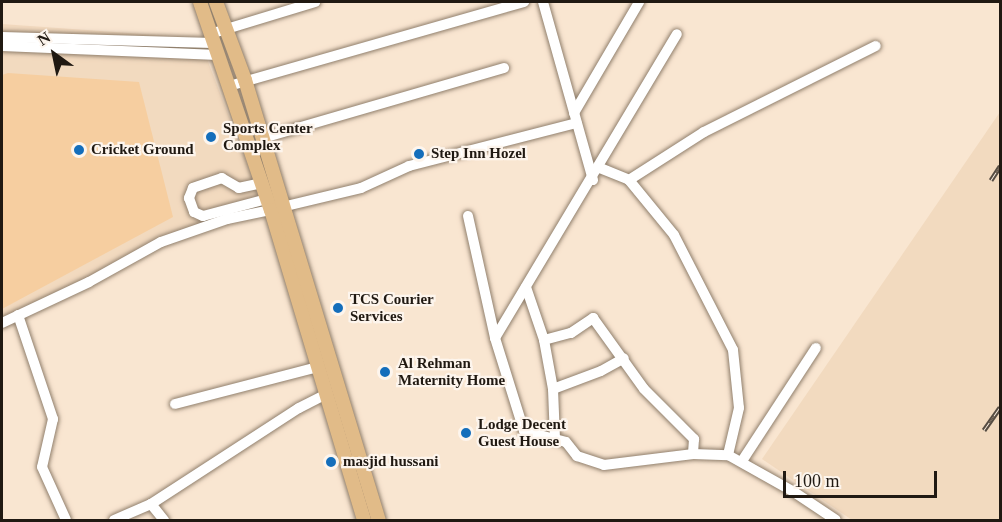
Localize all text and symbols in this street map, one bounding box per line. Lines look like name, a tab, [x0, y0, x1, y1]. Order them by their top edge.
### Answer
north arrow	[24, 24, 84, 84]
text: N	[34, 28, 53, 49]
place label: Sports Center Complex	[223, 119, 313, 154]
marker: Sports Center Complex	[204, 130, 218, 144]
place label: Cricket Ground	[91, 141, 194, 159]
marker: Cricket Ground	[72, 143, 86, 157]
place label: Step Inn Hozel	[431, 145, 526, 163]
marker: Step Inn Hozel	[412, 147, 426, 161]
place label: TCS Courier Services	[350, 290, 434, 325]
marker: TCS Courier Services	[331, 301, 345, 315]
place label: Al Rehman Maternity Home	[398, 354, 505, 389]
marker: Al Rehman Maternity Home	[376, 363, 394, 381]
place label: Lodge Decent Guest House	[478, 415, 566, 450]
marker: Lodge Decent Guest House	[459, 426, 473, 440]
place label: masjid hussani	[343, 453, 438, 471]
marker: masjid hussani	[324, 455, 338, 469]
scale bar	[786, 459, 940, 497]
text: 100 m	[794, 471, 840, 491]

